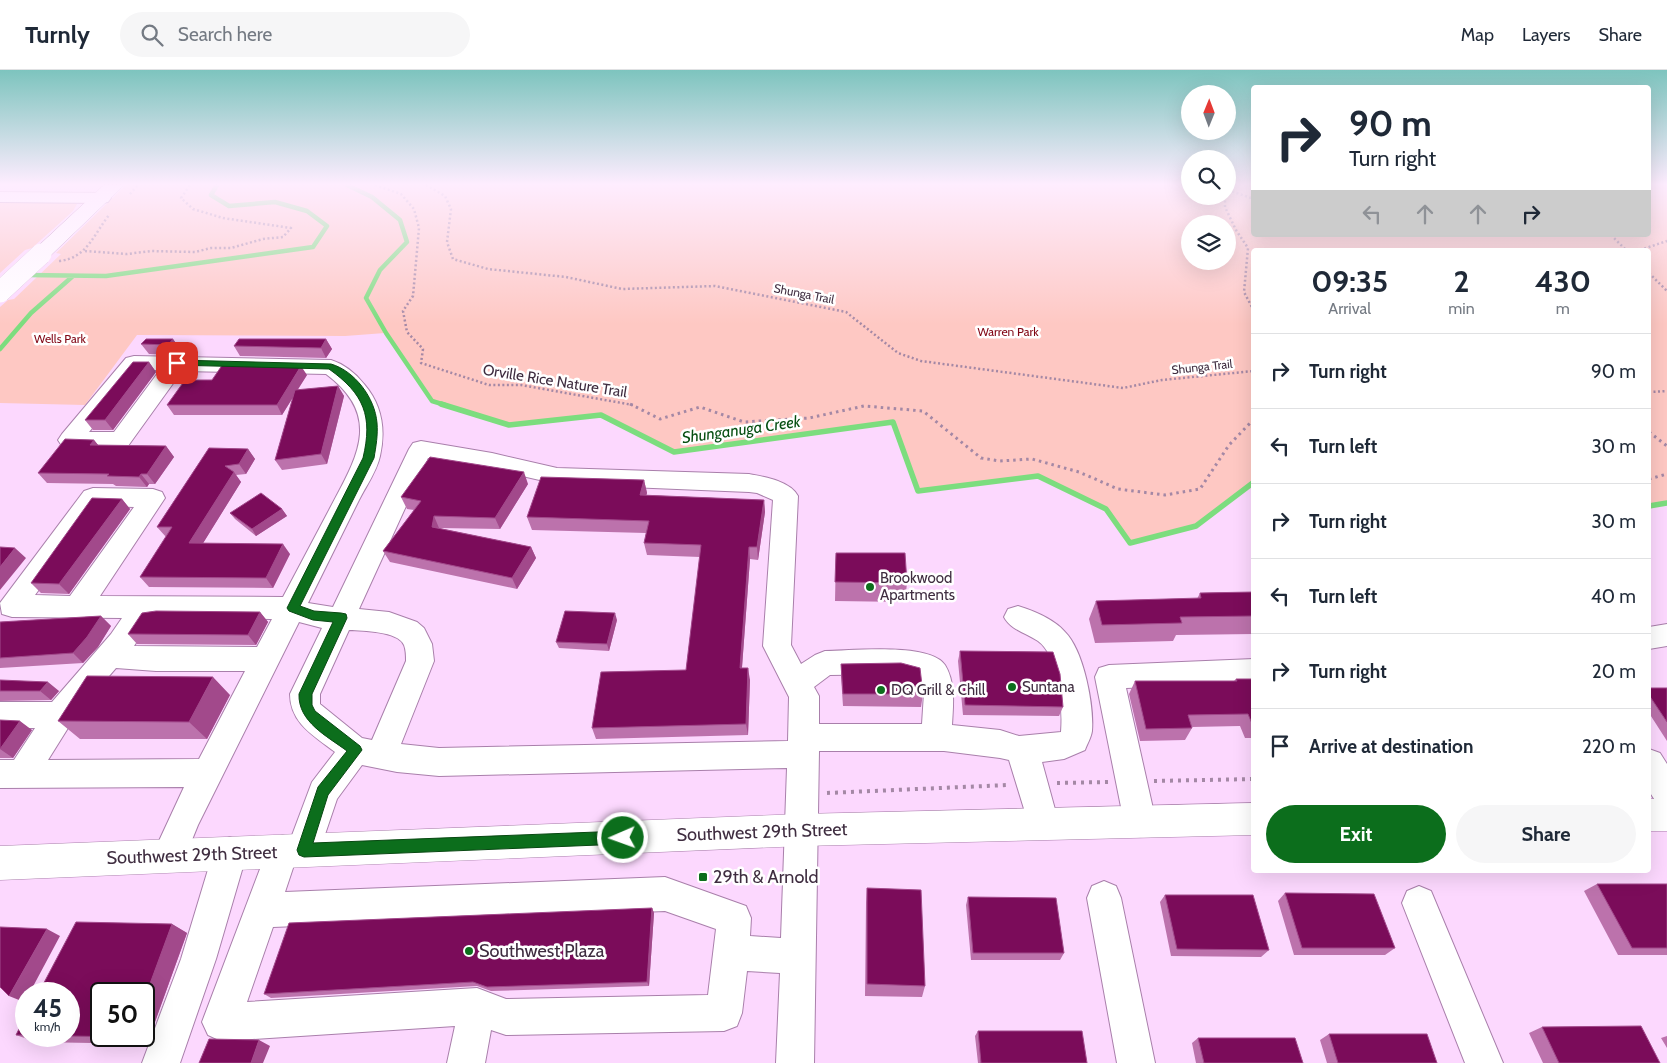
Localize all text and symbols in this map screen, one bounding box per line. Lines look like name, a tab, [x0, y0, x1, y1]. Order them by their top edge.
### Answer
search box	[120, 12, 470, 57]
text: Turnly	[25, 20, 90, 49]
icon: search	[138, 21, 166, 49]
text: Search here	[178, 23, 272, 46]
text: Map	[1461, 24, 1494, 46]
text: Layers	[1522, 24, 1571, 46]
text: Share	[1599, 24, 1642, 46]
north arrow	[1181, 85, 1236, 140]
map controls	[1181, 85, 1236, 270]
text: 90 m	[1349, 102, 1432, 145]
icon: right	[1266, 105, 1331, 170]
text: Turn right	[1349, 145, 1436, 172]
button: search	[1181, 150, 1236, 205]
icon: left	[1358, 200, 1386, 228]
icon: ahead	[1411, 200, 1439, 228]
icon: ahead	[1464, 200, 1492, 228]
icon: right	[1517, 200, 1545, 228]
button: layers	[1181, 215, 1236, 270]
text: 09:35	[1311, 263, 1388, 300]
text: 2	[1454, 263, 1469, 300]
text: 430	[1535, 263, 1591, 300]
street label: Shunga Trail	[773, 280, 836, 307]
text: Arrival	[1328, 299, 1371, 318]
text: min	[1448, 299, 1475, 318]
text: m	[1556, 299, 1570, 318]
park label: Warren Park	[977, 324, 1039, 339]
park label: Wells Park	[34, 331, 87, 346]
pin	[156, 342, 198, 384]
icon: arrive	[163, 349, 191, 377]
street label: Shunga Trail	[1171, 356, 1233, 377]
icon: right	[1266, 357, 1294, 385]
text: Turn right	[1309, 360, 1387, 383]
text: 90 m	[1591, 360, 1636, 383]
street label: Orville Rice Nature Trail	[482, 361, 629, 401]
water label: Shunganuga Creek	[681, 412, 803, 447]
icon: left	[1266, 432, 1294, 460]
text: Turn left	[1309, 435, 1377, 458]
text: 30 m	[1592, 435, 1636, 458]
icon: right	[1266, 507, 1294, 535]
text: Turn right	[1309, 510, 1387, 533]
text: 30 m	[1592, 510, 1636, 533]
place label: Brookwood Apartments	[880, 569, 955, 604]
marker: Brookwood Apartments	[864, 581, 876, 593]
icon: left	[1266, 582, 1294, 610]
text: Turn left	[1309, 585, 1377, 608]
text: 40 m	[1591, 585, 1636, 608]
icon: right	[1266, 657, 1294, 685]
text: Turn right	[1309, 660, 1387, 683]
text: 20 m	[1592, 660, 1636, 683]
place label: Suntana	[1022, 678, 1075, 696]
place label: DQ Grill & Chill	[891, 681, 986, 699]
marker: Suntana	[1006, 681, 1018, 693]
marker: DQ Grill & Chill	[875, 684, 887, 696]
icon: arrive	[1266, 732, 1294, 760]
text: Arrive at destination	[1309, 735, 1473, 758]
text: 220 m	[1582, 735, 1636, 758]
button: Exit	[1266, 805, 1446, 863]
button: Share	[1456, 805, 1636, 863]
position arrow	[596, 811, 648, 863]
street label: Southwest 29th Street	[676, 818, 848, 846]
street label: Southwest 29th Street	[106, 841, 278, 869]
place label: 29th & Arnold	[713, 866, 818, 888]
marker: 29th & Arnold	[697, 871, 709, 883]
place label: Southwest Plaza	[479, 940, 605, 962]
marker: Southwest Plaza	[463, 945, 475, 957]
speed limit sign: 50	[90, 982, 155, 1047]
text: 45	[33, 993, 62, 1023]
text: km/h	[34, 1019, 61, 1034]

